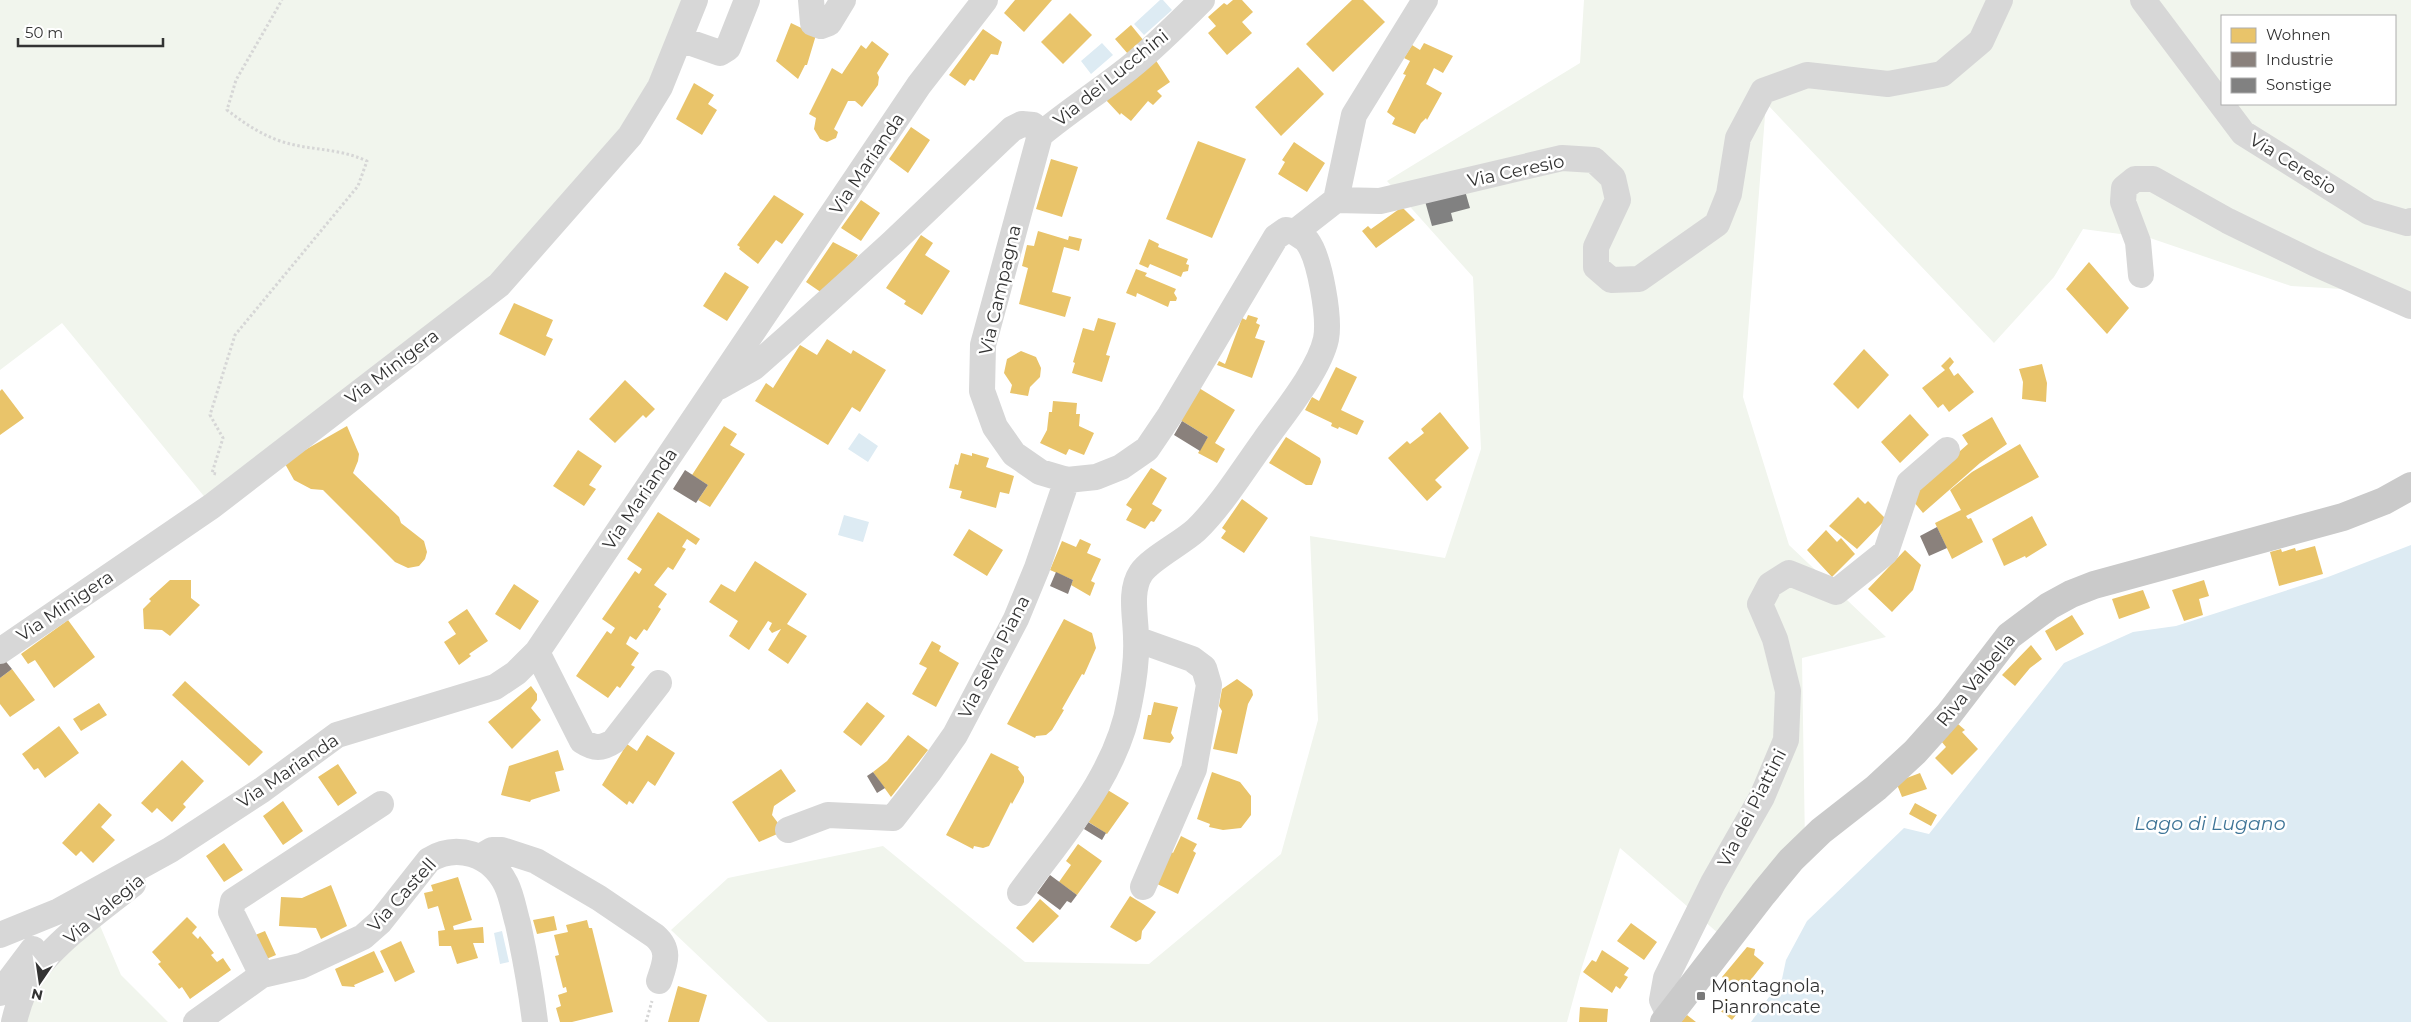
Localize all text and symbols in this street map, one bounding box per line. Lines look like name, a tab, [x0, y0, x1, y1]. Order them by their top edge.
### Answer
scale bar	[18, 15, 162, 47]
legend	[2221, 15, 2396, 105]
text: 50 m	[25, 23, 63, 42]
street label: Via dei Lucchini	[1049, 25, 1173, 131]
text: Wohnen	[2266, 25, 2331, 44]
text: Industrie	[2266, 50, 2333, 69]
text: Sonstige	[2266, 75, 2332, 94]
street label: Via Marianda	[825, 109, 909, 219]
street label: Via Ceresio	[2245, 129, 2341, 199]
street label: Via Ceresio	[1466, 150, 1566, 192]
street label: Via Campagna	[974, 223, 1026, 357]
street label: Via Minigera	[341, 325, 443, 409]
street label: Via Marianda	[598, 444, 682, 554]
street label: Via Minigera	[13, 566, 117, 646]
street label: Via Selva Piana	[954, 592, 1034, 722]
street label: Riva Valbella	[1932, 629, 2020, 731]
street label: Via Marianda	[233, 729, 343, 813]
street label: Via dei Piattini	[1713, 745, 1791, 871]
water label: Lago di Lugano	[2134, 812, 2286, 835]
street label: Via Castell	[363, 853, 441, 937]
street label: Via Valegia	[59, 869, 149, 949]
north arrow	[15, 957, 65, 1007]
place label: Montagnola, Pianroncate	[1711, 975, 1824, 1018]
text: N	[30, 985, 45, 1005]
marker: Montagnola, Pianroncate	[1695, 990, 1707, 1002]

